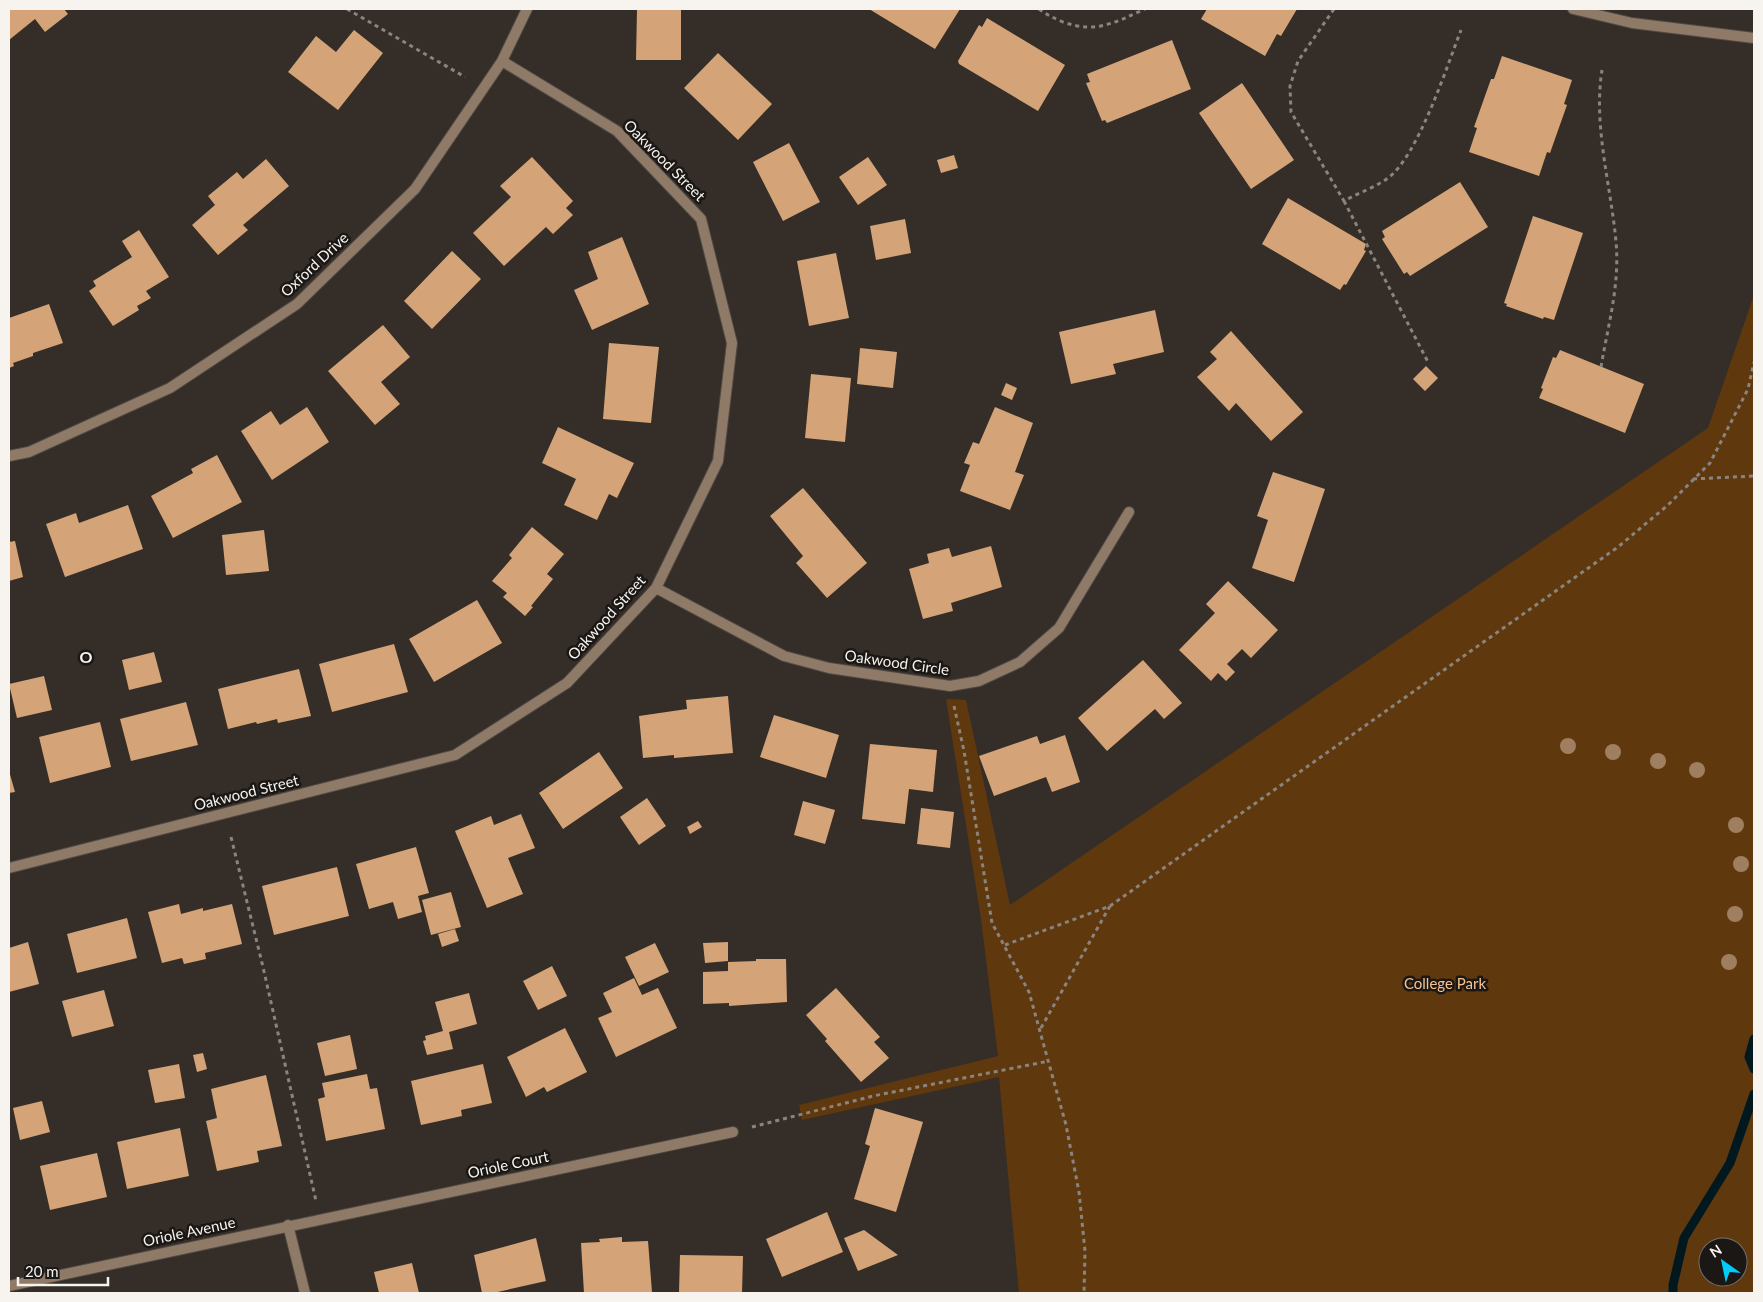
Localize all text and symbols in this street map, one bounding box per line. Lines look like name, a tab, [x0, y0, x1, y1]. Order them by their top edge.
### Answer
street label: Oakwood Street	[621, 116, 710, 205]
street label: Oxford Drive	[276, 228, 352, 300]
street label: Oakwood Street	[563, 571, 649, 663]
street label: Oakwood Circle	[844, 646, 950, 678]
district label: O	[80, 647, 93, 666]
street label: Oakwood Street	[192, 770, 301, 814]
park label: College Park	[1404, 974, 1486, 992]
street label: Oriole Court	[466, 1147, 551, 1181]
street label: Oriole Avenue	[141, 1212, 237, 1250]
north arrow	[1698, 1237, 1748, 1287]
text: N	[1706, 1241, 1725, 1261]
scale bar	[18, 1254, 108, 1286]
text: 20 m	[25, 1262, 59, 1280]

